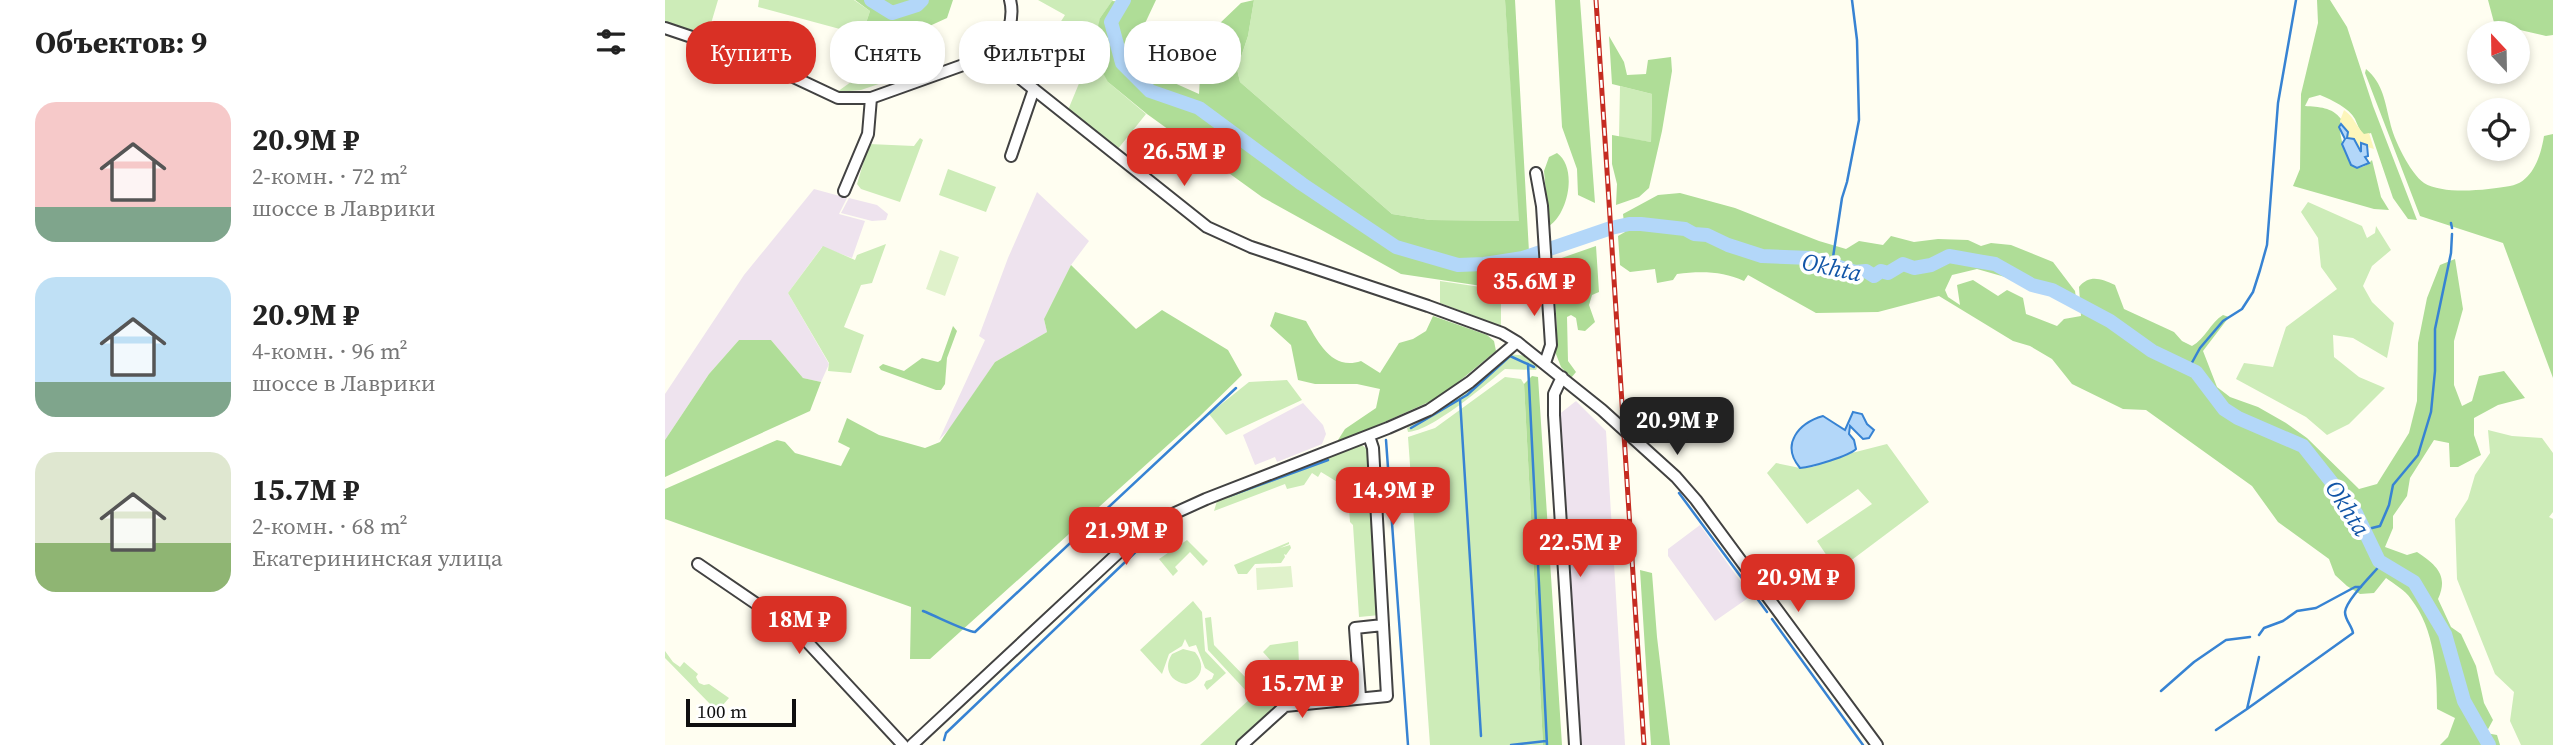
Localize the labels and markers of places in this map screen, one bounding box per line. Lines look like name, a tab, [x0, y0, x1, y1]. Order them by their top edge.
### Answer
pin: 26.5M ₽	[1119, 128, 1249, 188]
pin: 35.6M ₽	[1469, 258, 1599, 318]
pin: 20.9M ₽	[1612, 398, 1742, 457]
pin: 14.9M ₽	[1328, 468, 1458, 527]
pin: 21.9M ₽	[1061, 508, 1191, 567]
pin: 22.5M ₽	[1515, 520, 1645, 579]
pin: 20.9M ₽	[1733, 554, 1863, 614]
pin: 18M ₽	[750, 596, 848, 656]
pin: 15.7M ₽	[1237, 660, 1367, 720]

